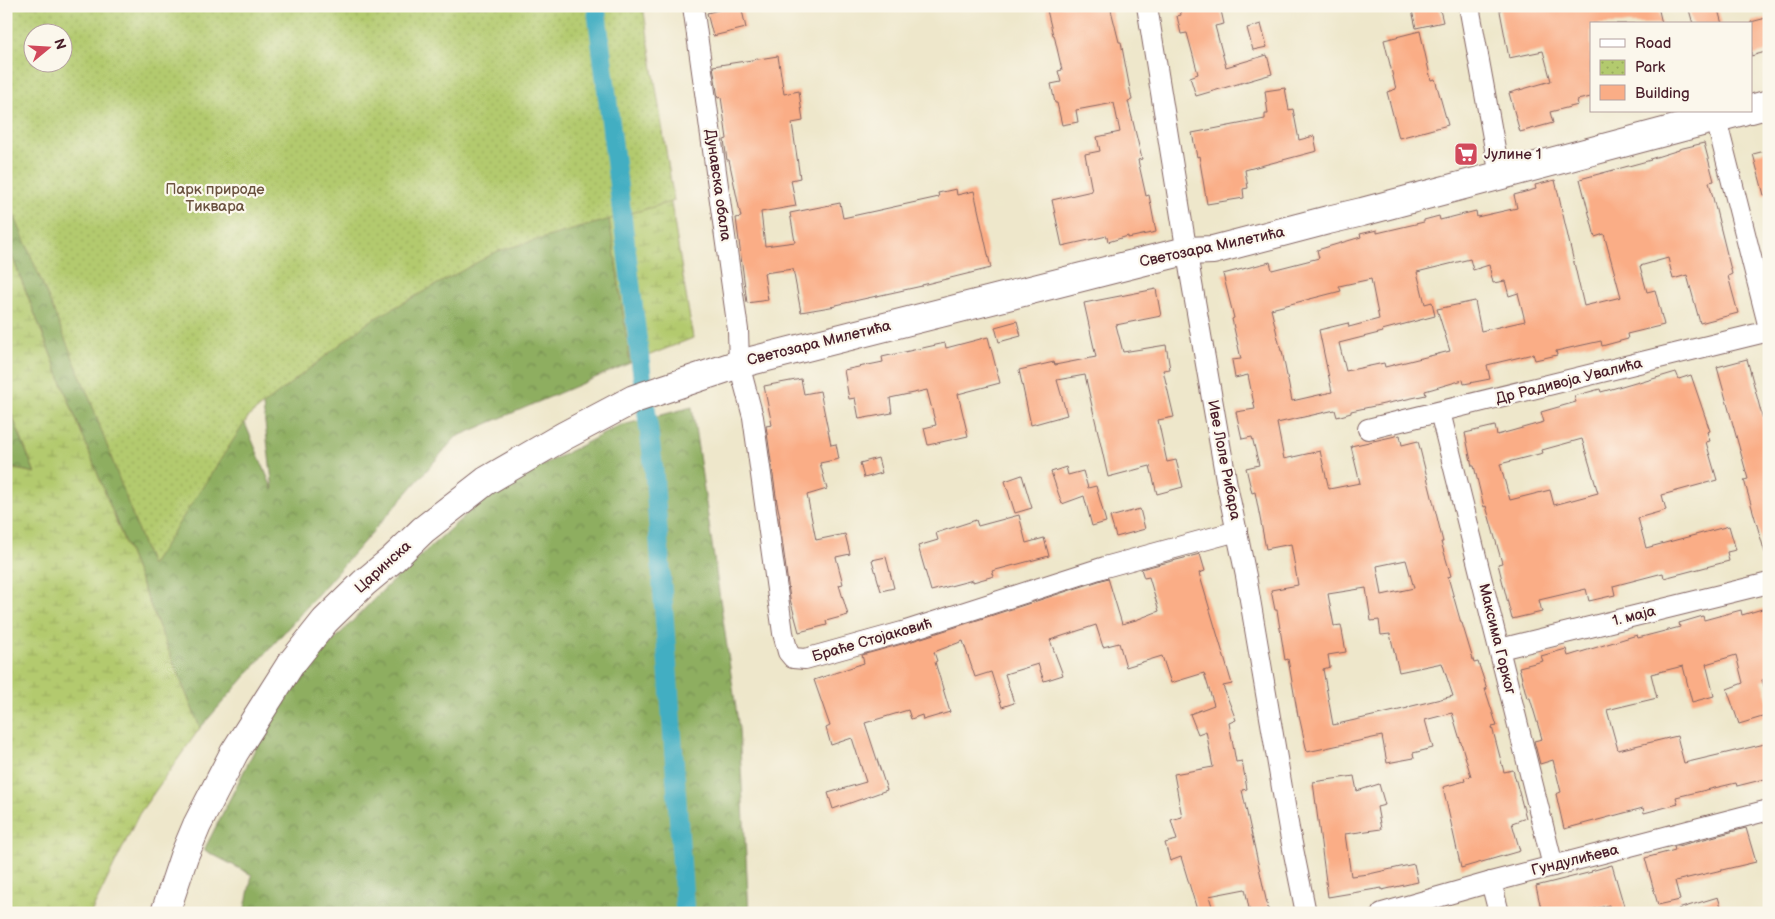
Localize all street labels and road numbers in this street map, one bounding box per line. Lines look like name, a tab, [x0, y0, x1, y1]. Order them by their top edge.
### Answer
street label: Дунавска обала	[701, 128, 735, 242]
street label: Светозара Милетића	[1138, 222, 1286, 272]
street label: Светозара Милетића	[745, 316, 893, 370]
street label: Др Радивоја Увалића	[1494, 354, 1645, 408]
street label: Иве Лоле Рибара	[1203, 398, 1245, 522]
street label: Царинска	[351, 537, 415, 597]
street label: Максима Горког	[1474, 582, 1520, 697]
street label: 1. маја	[1610, 601, 1658, 631]
street label: Браће Стојаковић	[810, 614, 934, 666]
street label: Гундулићева	[1529, 840, 1621, 880]

